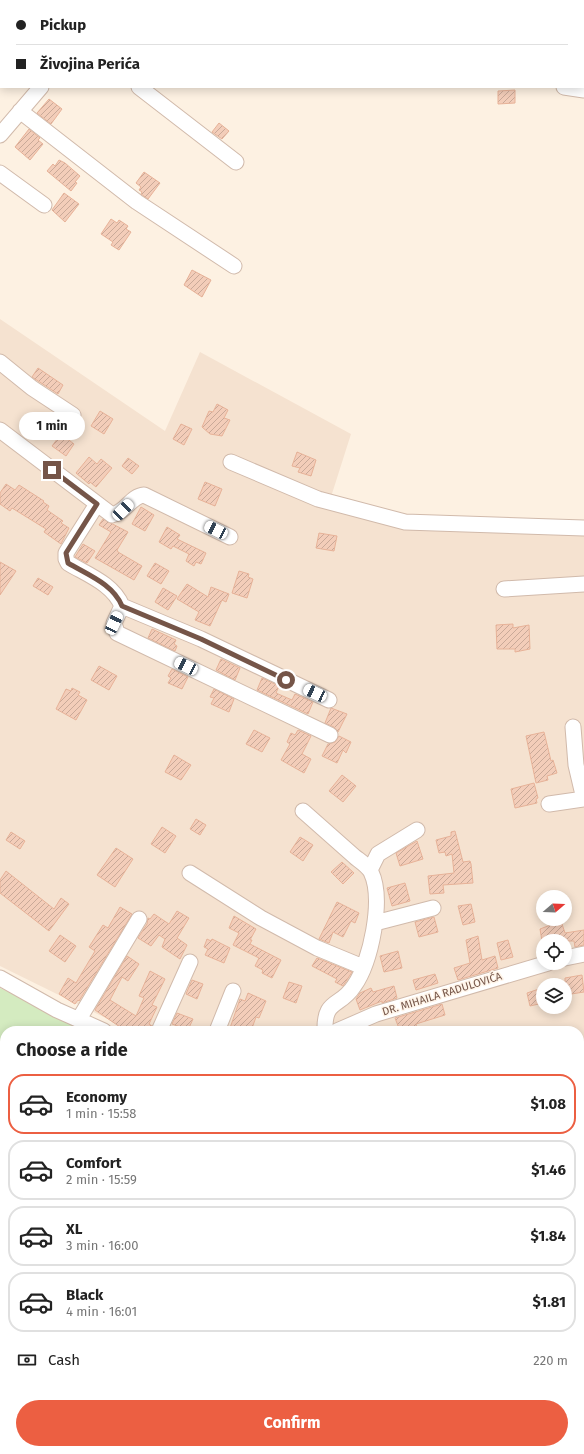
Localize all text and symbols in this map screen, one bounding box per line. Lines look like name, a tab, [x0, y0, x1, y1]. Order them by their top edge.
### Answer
text: Pickup	[40, 16, 86, 34]
text: Živojina Perića	[40, 55, 140, 73]
callout: 1 min	[19, 412, 85, 440]
text: 1 min	[36, 418, 68, 433]
route end	[43, 461, 61, 479]
car	[110, 497, 136, 523]
car	[203, 519, 229, 541]
car	[103, 610, 125, 636]
car	[173, 655, 199, 677]
route start	[277, 671, 295, 689]
car	[302, 682, 328, 704]
north arrow	[536, 890, 572, 926]
map controls	[536, 890, 572, 1014]
button: locate	[536, 934, 572, 970]
street label: DR. MIHAILA RADULOVIĆA	[380, 968, 504, 1018]
button: layers	[536, 978, 572, 1014]
text: Choose a ride	[16, 1039, 128, 1061]
icon: car	[18, 1086, 54, 1122]
text: Economy	[66, 1088, 127, 1106]
text: $1.08	[530, 1095, 566, 1113]
text: 1 min · 15:58	[66, 1106, 137, 1121]
icon: car	[18, 1152, 54, 1188]
text: Comfort	[66, 1154, 122, 1172]
text: $1.46	[531, 1161, 566, 1179]
text: 2 min · 15:59	[66, 1172, 137, 1187]
icon: car	[18, 1218, 54, 1254]
text: XL	[66, 1220, 82, 1238]
text: $1.84	[531, 1227, 566, 1245]
text: 3 min · 16:00	[66, 1238, 139, 1253]
icon: car	[18, 1284, 54, 1320]
text: Black	[66, 1286, 103, 1304]
text: $1.81	[533, 1293, 566, 1311]
text: 4 min · 16:01	[66, 1304, 137, 1319]
icon: cash	[16, 1349, 38, 1371]
text: Cash	[48, 1351, 80, 1369]
text: 220 m	[533, 1353, 568, 1368]
button: Confirm	[16, 1400, 568, 1446]

